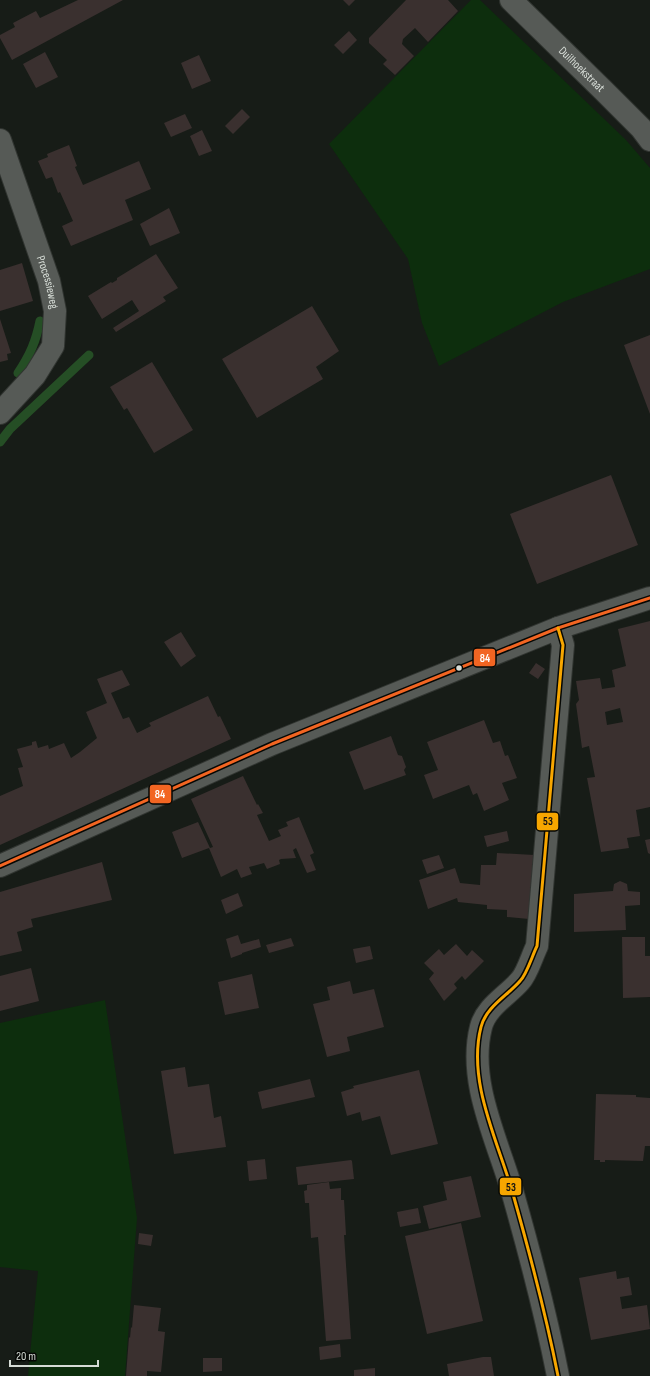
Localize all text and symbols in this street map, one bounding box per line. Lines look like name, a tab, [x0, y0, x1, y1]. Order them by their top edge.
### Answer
street label: Duilhoekstraat	[555, 43, 608, 95]
street label: Processieweg	[33, 253, 62, 310]
line badge: 84	[473, 648, 496, 667]
text: 84	[480, 652, 490, 665]
unlabelled marker	[454, 663, 464, 673]
line badge: 84	[149, 784, 172, 804]
text: 84	[155, 788, 165, 801]
line badge: 53	[536, 812, 559, 831]
text: 53	[543, 815, 553, 828]
line badge: 53	[499, 1177, 522, 1196]
text: 53	[506, 1181, 516, 1194]
scale bar	[10, 1342, 98, 1368]
text: 20 m	[16, 1349, 36, 1364]

